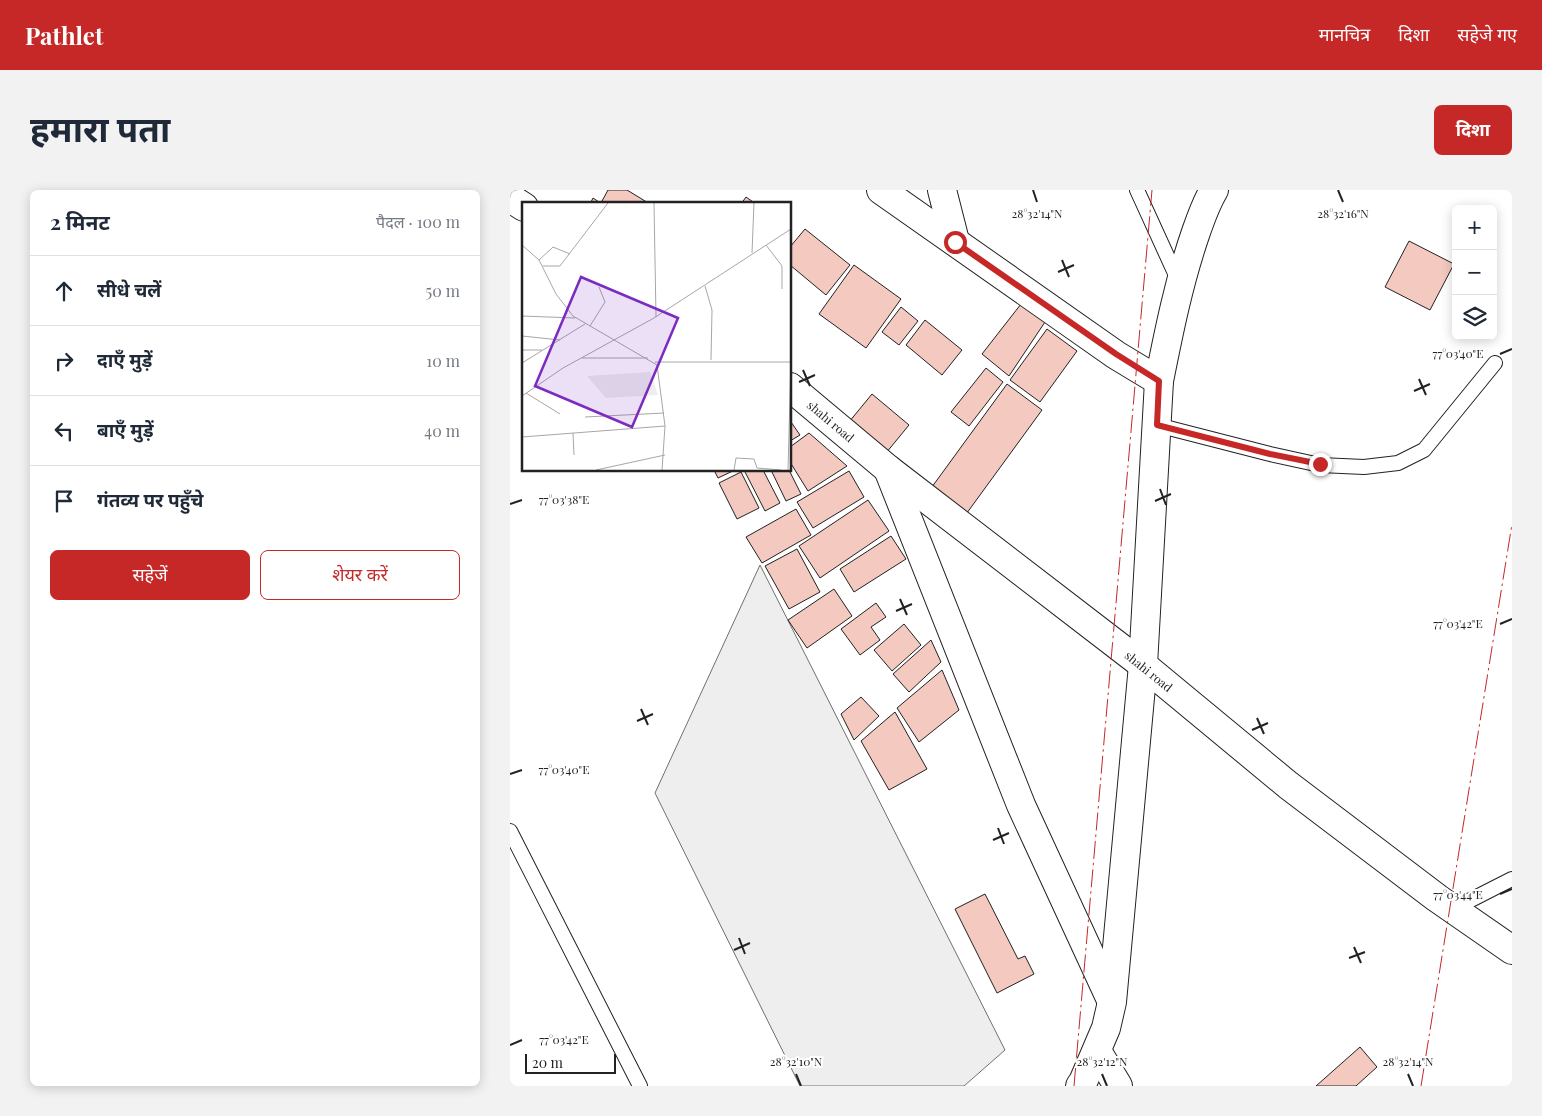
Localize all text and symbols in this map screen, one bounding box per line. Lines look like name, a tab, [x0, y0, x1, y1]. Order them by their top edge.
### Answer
text: Pathlet	[25, 19, 103, 51]
text: मानचित्र	[1319, 22, 1370, 46]
text: दिशा	[1398, 22, 1429, 46]
text: सहेजे गए	[1457, 22, 1517, 46]
text: हमारा पता	[30, 104, 170, 151]
button: दिशा	[1434, 105, 1512, 155]
inset map	[522, 202, 791, 471]
text: 28°32'14"N	[1011, 205, 1063, 221]
text: 28°32'16"N	[1317, 205, 1369, 221]
map controls	[1452, 205, 1497, 340]
button: +	[1452, 205, 1497, 250]
text: 2 मिनट	[50, 207, 110, 235]
text: पैदल · 100 m	[376, 211, 460, 232]
route start	[944, 231, 967, 254]
button: −	[1452, 250, 1497, 295]
text: सीधे चलें	[97, 276, 161, 302]
icon: ahead	[50, 277, 78, 305]
text: 50 m	[426, 280, 460, 301]
button: layers	[1452, 295, 1497, 340]
text: 77°03'40"E	[1433, 345, 1483, 361]
text: दाएँ मुड़ें	[97, 346, 152, 372]
icon: right	[50, 347, 78, 375]
text: 10 m	[426, 350, 460, 371]
street label: shahi road	[804, 397, 858, 445]
text: बाएँ मुड़ें	[97, 416, 154, 442]
icon: left	[50, 417, 78, 445]
text: 40 m	[424, 420, 460, 441]
route end	[1309, 453, 1332, 476]
text: गंतव्य पर पहुँचे	[97, 486, 204, 512]
icon: arrive	[50, 487, 78, 515]
text: 77°03'38"E	[539, 491, 589, 507]
button: सहेजें	[50, 550, 250, 600]
button: शेयर करें	[260, 550, 460, 600]
text: 77°03'42"E	[1433, 615, 1483, 631]
street label: shahi road	[1122, 647, 1176, 695]
text: 77°03'40"E	[539, 761, 589, 777]
text: 77°03'44"E	[1433, 886, 1483, 902]
text: 77°03'42"E	[539, 1031, 589, 1047]
scale bar	[525, 1051, 616, 1074]
text: 20 m	[532, 1053, 563, 1072]
text: 28°32'10"N	[770, 1053, 823, 1069]
text: 28°32'12"N	[1076, 1053, 1128, 1069]
text: 28°32'14"N	[1382, 1053, 1434, 1069]

